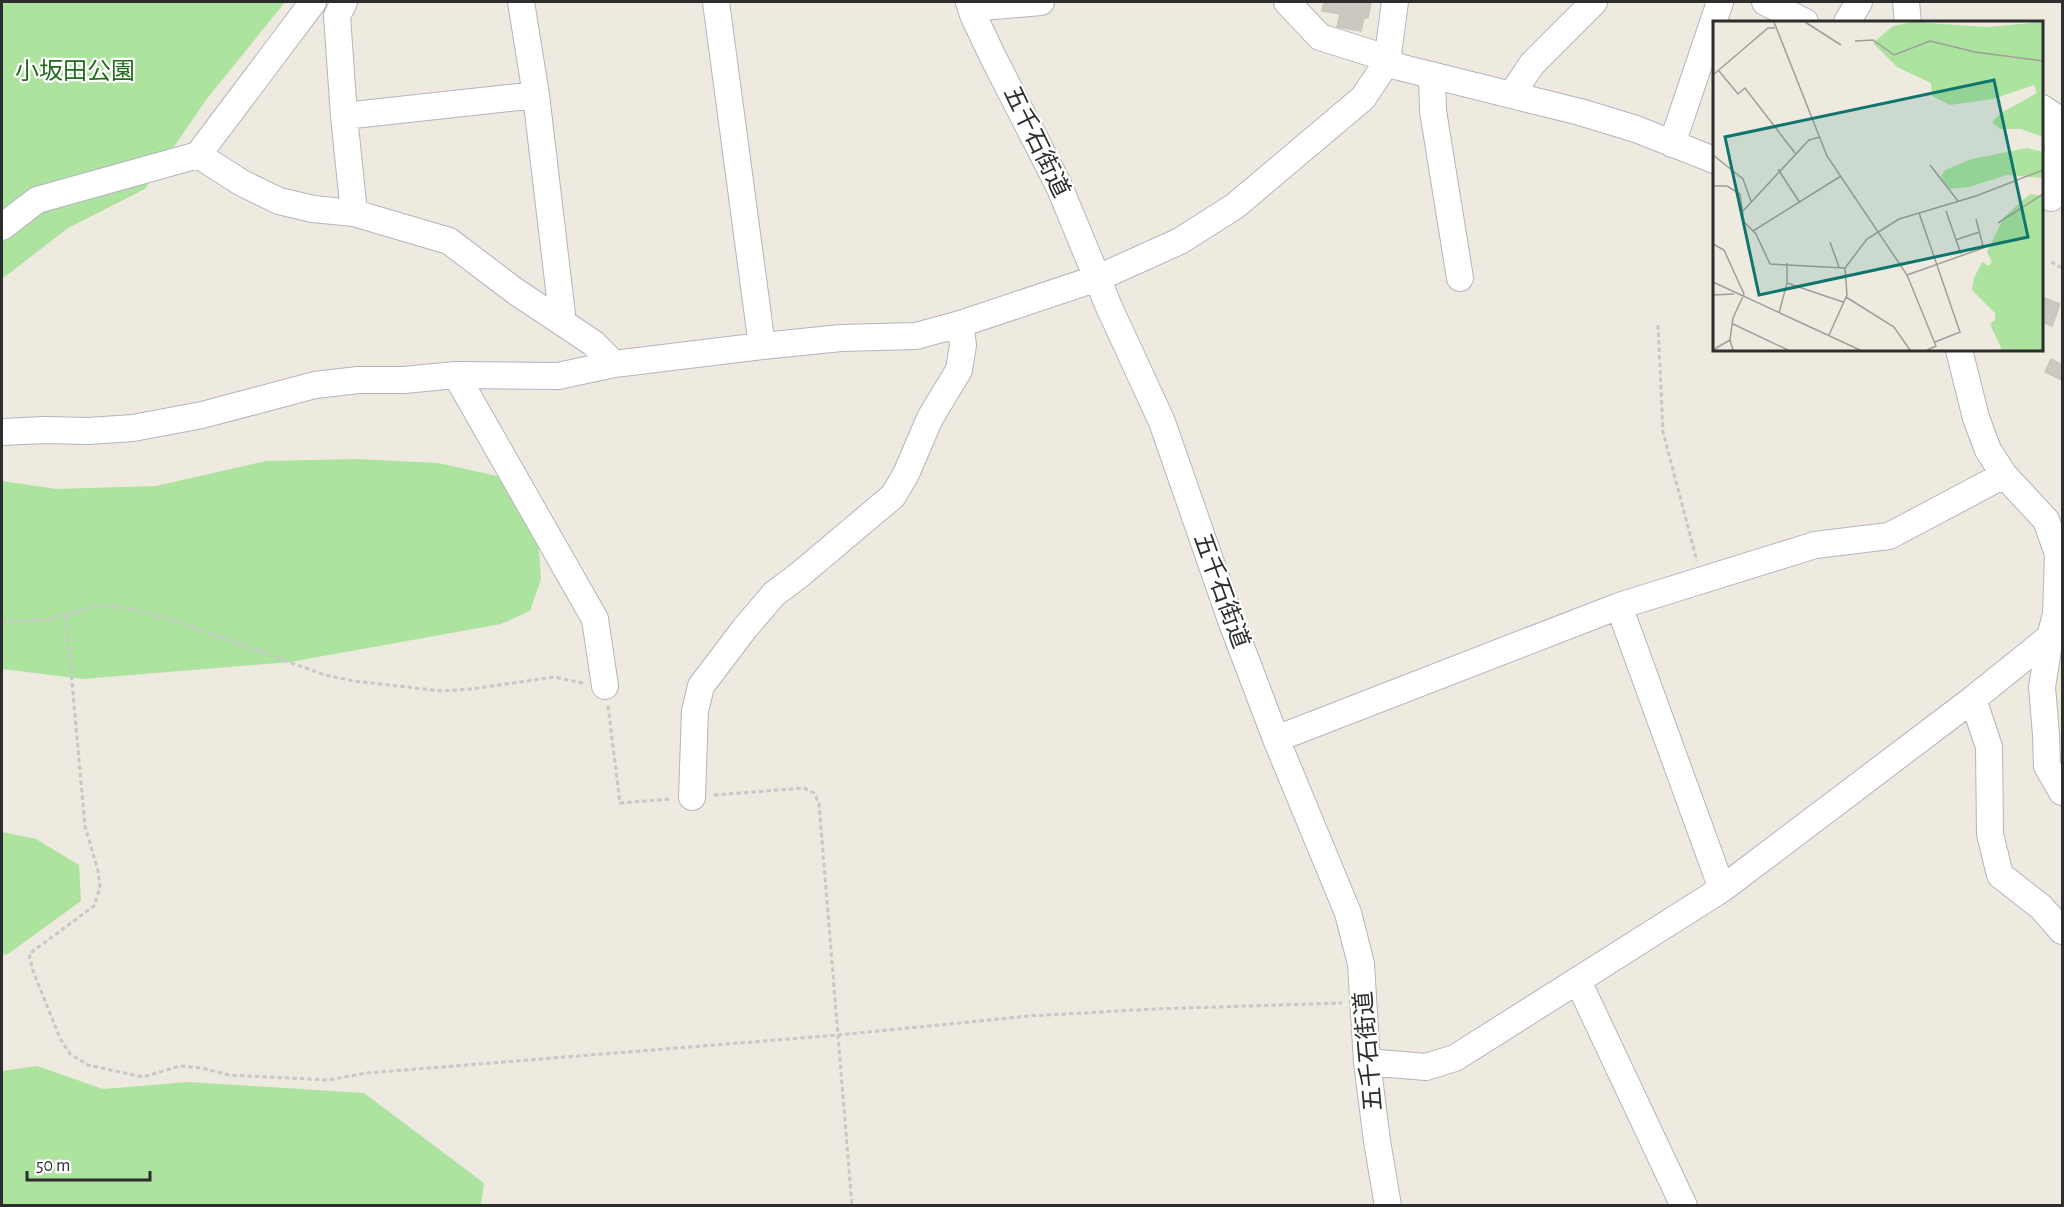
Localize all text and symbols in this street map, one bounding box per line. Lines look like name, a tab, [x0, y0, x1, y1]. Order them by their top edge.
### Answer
inset map	[1713, 21, 2043, 351]
park label: 小坂田公園	[15, 58, 135, 84]
street label: 五千石街道	[999, 82, 1075, 201]
street label: 五千石街道	[1189, 530, 1255, 651]
street label: 五千石街道	[1350, 990, 1386, 1112]
scale bar	[27, 1144, 150, 1182]
text: 50 m	[36, 1157, 70, 1175]

